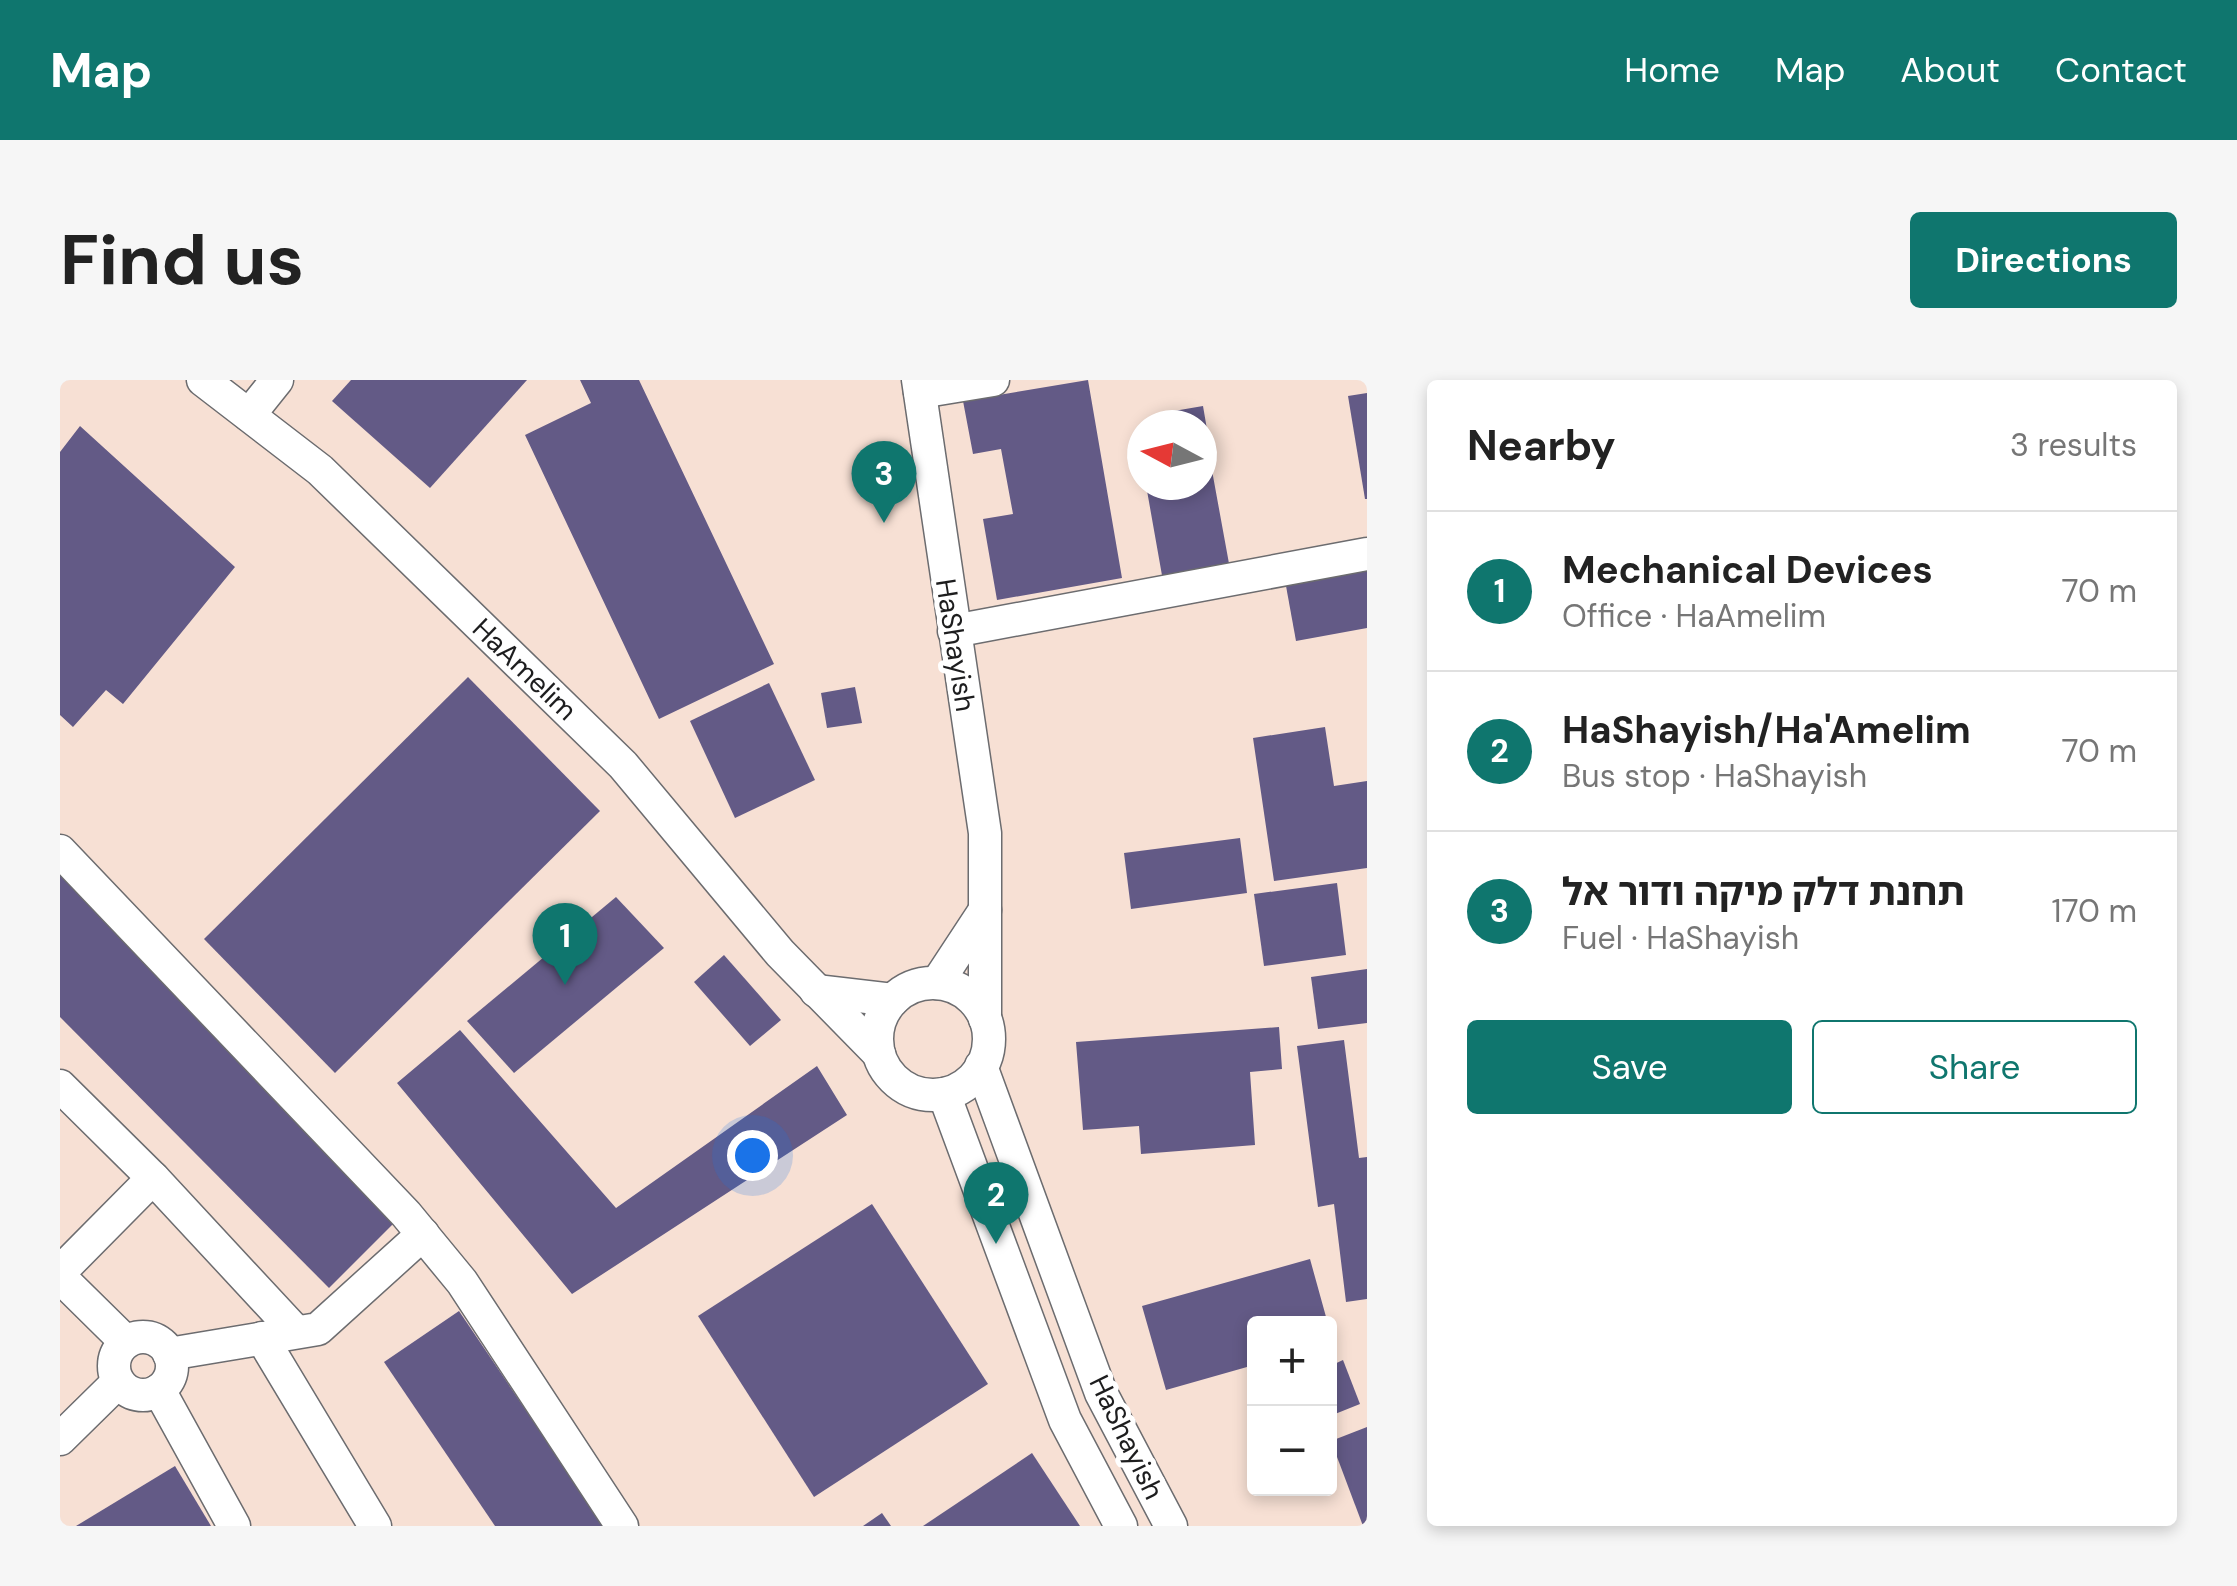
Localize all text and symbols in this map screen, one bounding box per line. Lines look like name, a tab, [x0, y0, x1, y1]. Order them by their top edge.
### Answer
text: Map	[50, 39, 152, 102]
text: Home	[1624, 47, 1720, 93]
text: Map	[1775, 47, 1845, 93]
text: About	[1900, 47, 2000, 93]
text: Contact	[2055, 47, 2187, 93]
button: Directions	[1910, 212, 2177, 308]
text: Find us	[60, 215, 304, 306]
north arrow	[1127, 410, 1217, 500]
text: Nearby	[1467, 418, 1616, 473]
text: 3 results	[2010, 424, 2137, 466]
pin: 3	[852, 441, 916, 523]
text: Mechanical Devices	[1562, 545, 1933, 595]
text: 1	[1494, 570, 1505, 612]
text: 70 m	[2061, 570, 2137, 612]
street label: HaShayish	[927, 576, 984, 714]
text: Office · HaAmelim	[1562, 595, 1826, 637]
street label: HaAmelim	[464, 610, 585, 728]
text: HaShayish/Ha'Amelim	[1562, 705, 1971, 755]
text: 2	[1490, 730, 1509, 772]
text: 70 m	[2061, 730, 2137, 772]
text: Bus stop · HaShayish	[1562, 755, 1867, 797]
text: תחנת דלק מיקה ודור אל	[1562, 867, 1965, 917]
text: 3	[1490, 890, 1509, 932]
text: 170 m	[2051, 890, 2137, 932]
pin: 1	[532, 902, 598, 985]
text: Fuel · HaShayish	[1562, 917, 1799, 959]
button: Save	[1467, 1020, 1792, 1114]
button: Share	[1812, 1020, 2137, 1114]
your location	[727, 1130, 778, 1181]
pin: 2	[964, 1162, 1028, 1244]
map controls	[1247, 1316, 1337, 1496]
button: +	[1247, 1316, 1337, 1406]
street label: HaShayish	[1081, 1369, 1173, 1506]
button: −	[1247, 1406, 1337, 1496]

